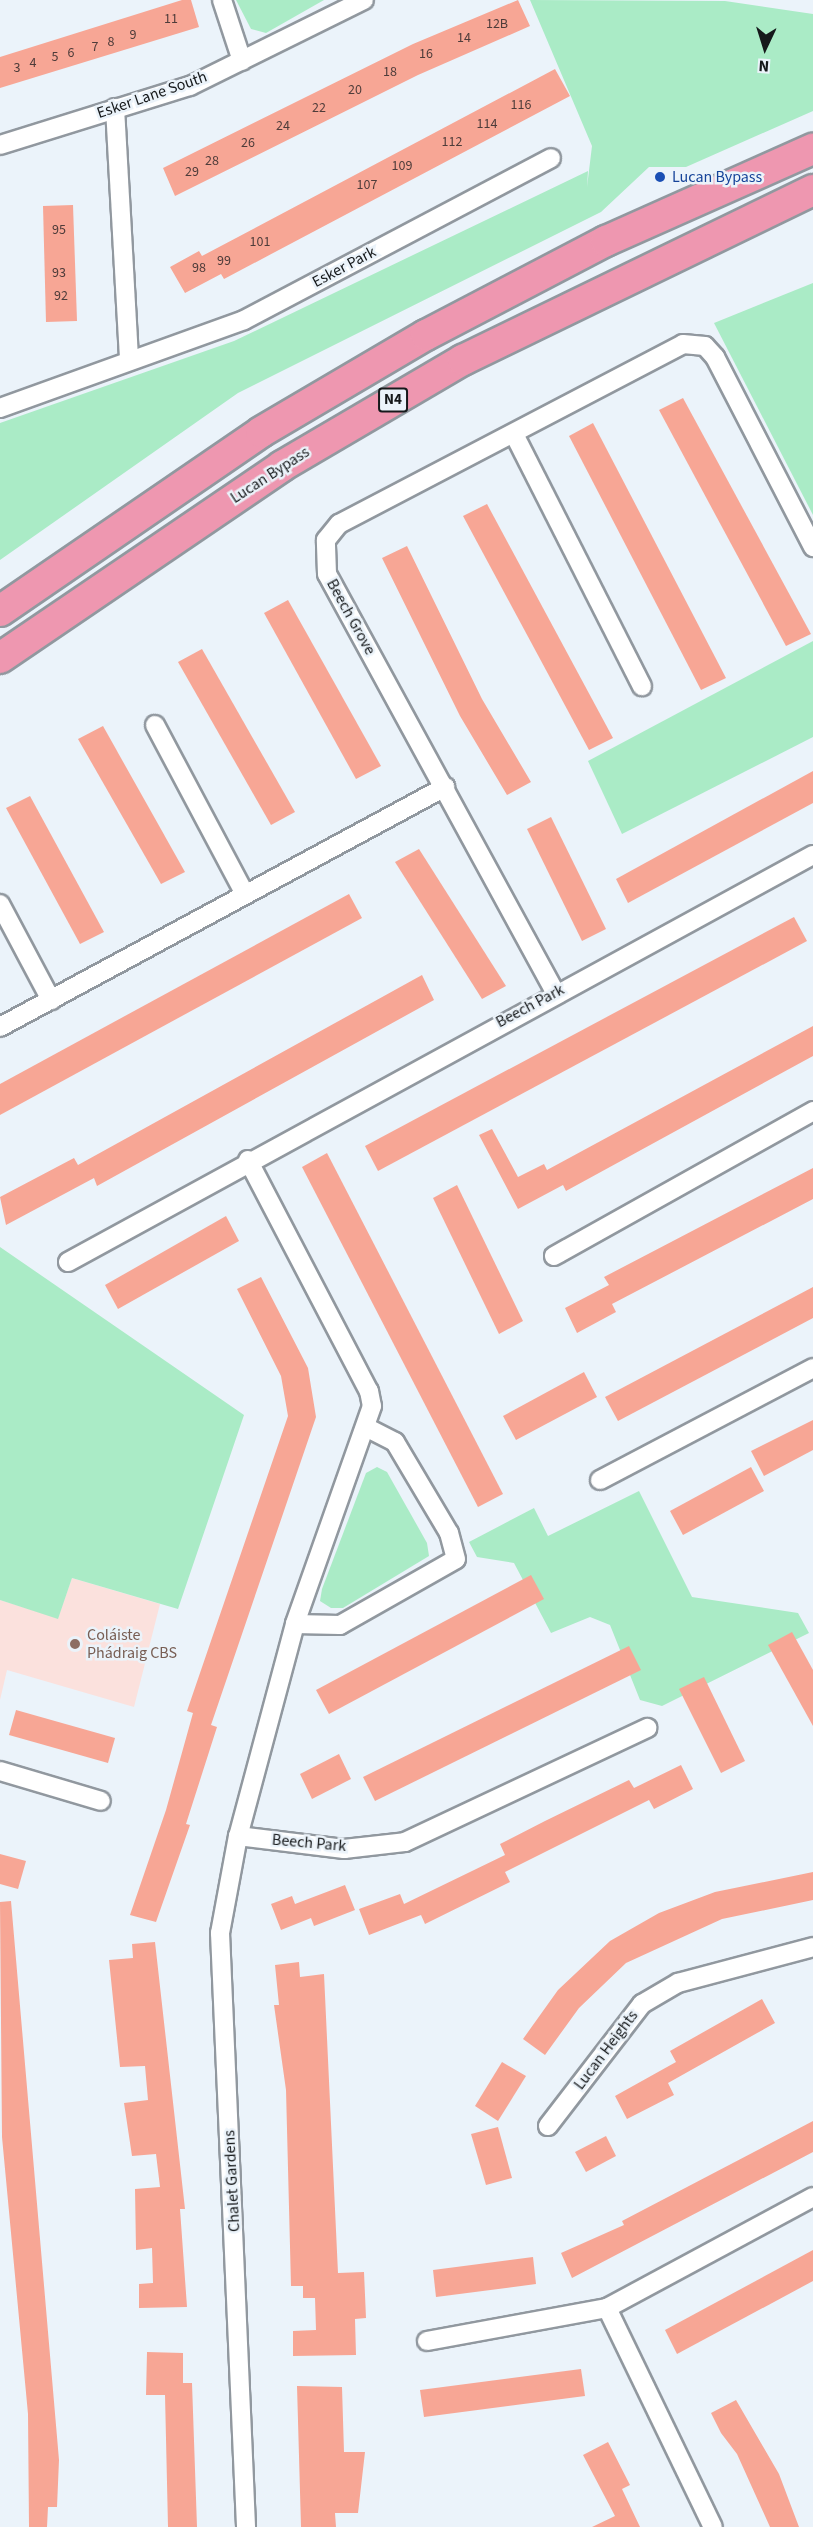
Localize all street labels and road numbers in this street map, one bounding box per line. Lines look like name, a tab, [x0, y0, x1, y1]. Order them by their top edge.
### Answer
street label: Esker Lane South	[94, 67, 210, 123]
street label: Esker Park	[309, 242, 379, 292]
road number: N4	[378, 388, 408, 412]
street label: Lucan Bypass	[227, 442, 313, 508]
street label: Beech Grove	[322, 576, 380, 658]
street label: Beech Park	[493, 980, 567, 1032]
street label: Beech Park	[271, 1830, 347, 1856]
street label: Lucan Heights	[570, 2006, 642, 2094]
street label: Chalet Gardens	[220, 2130, 244, 2232]

